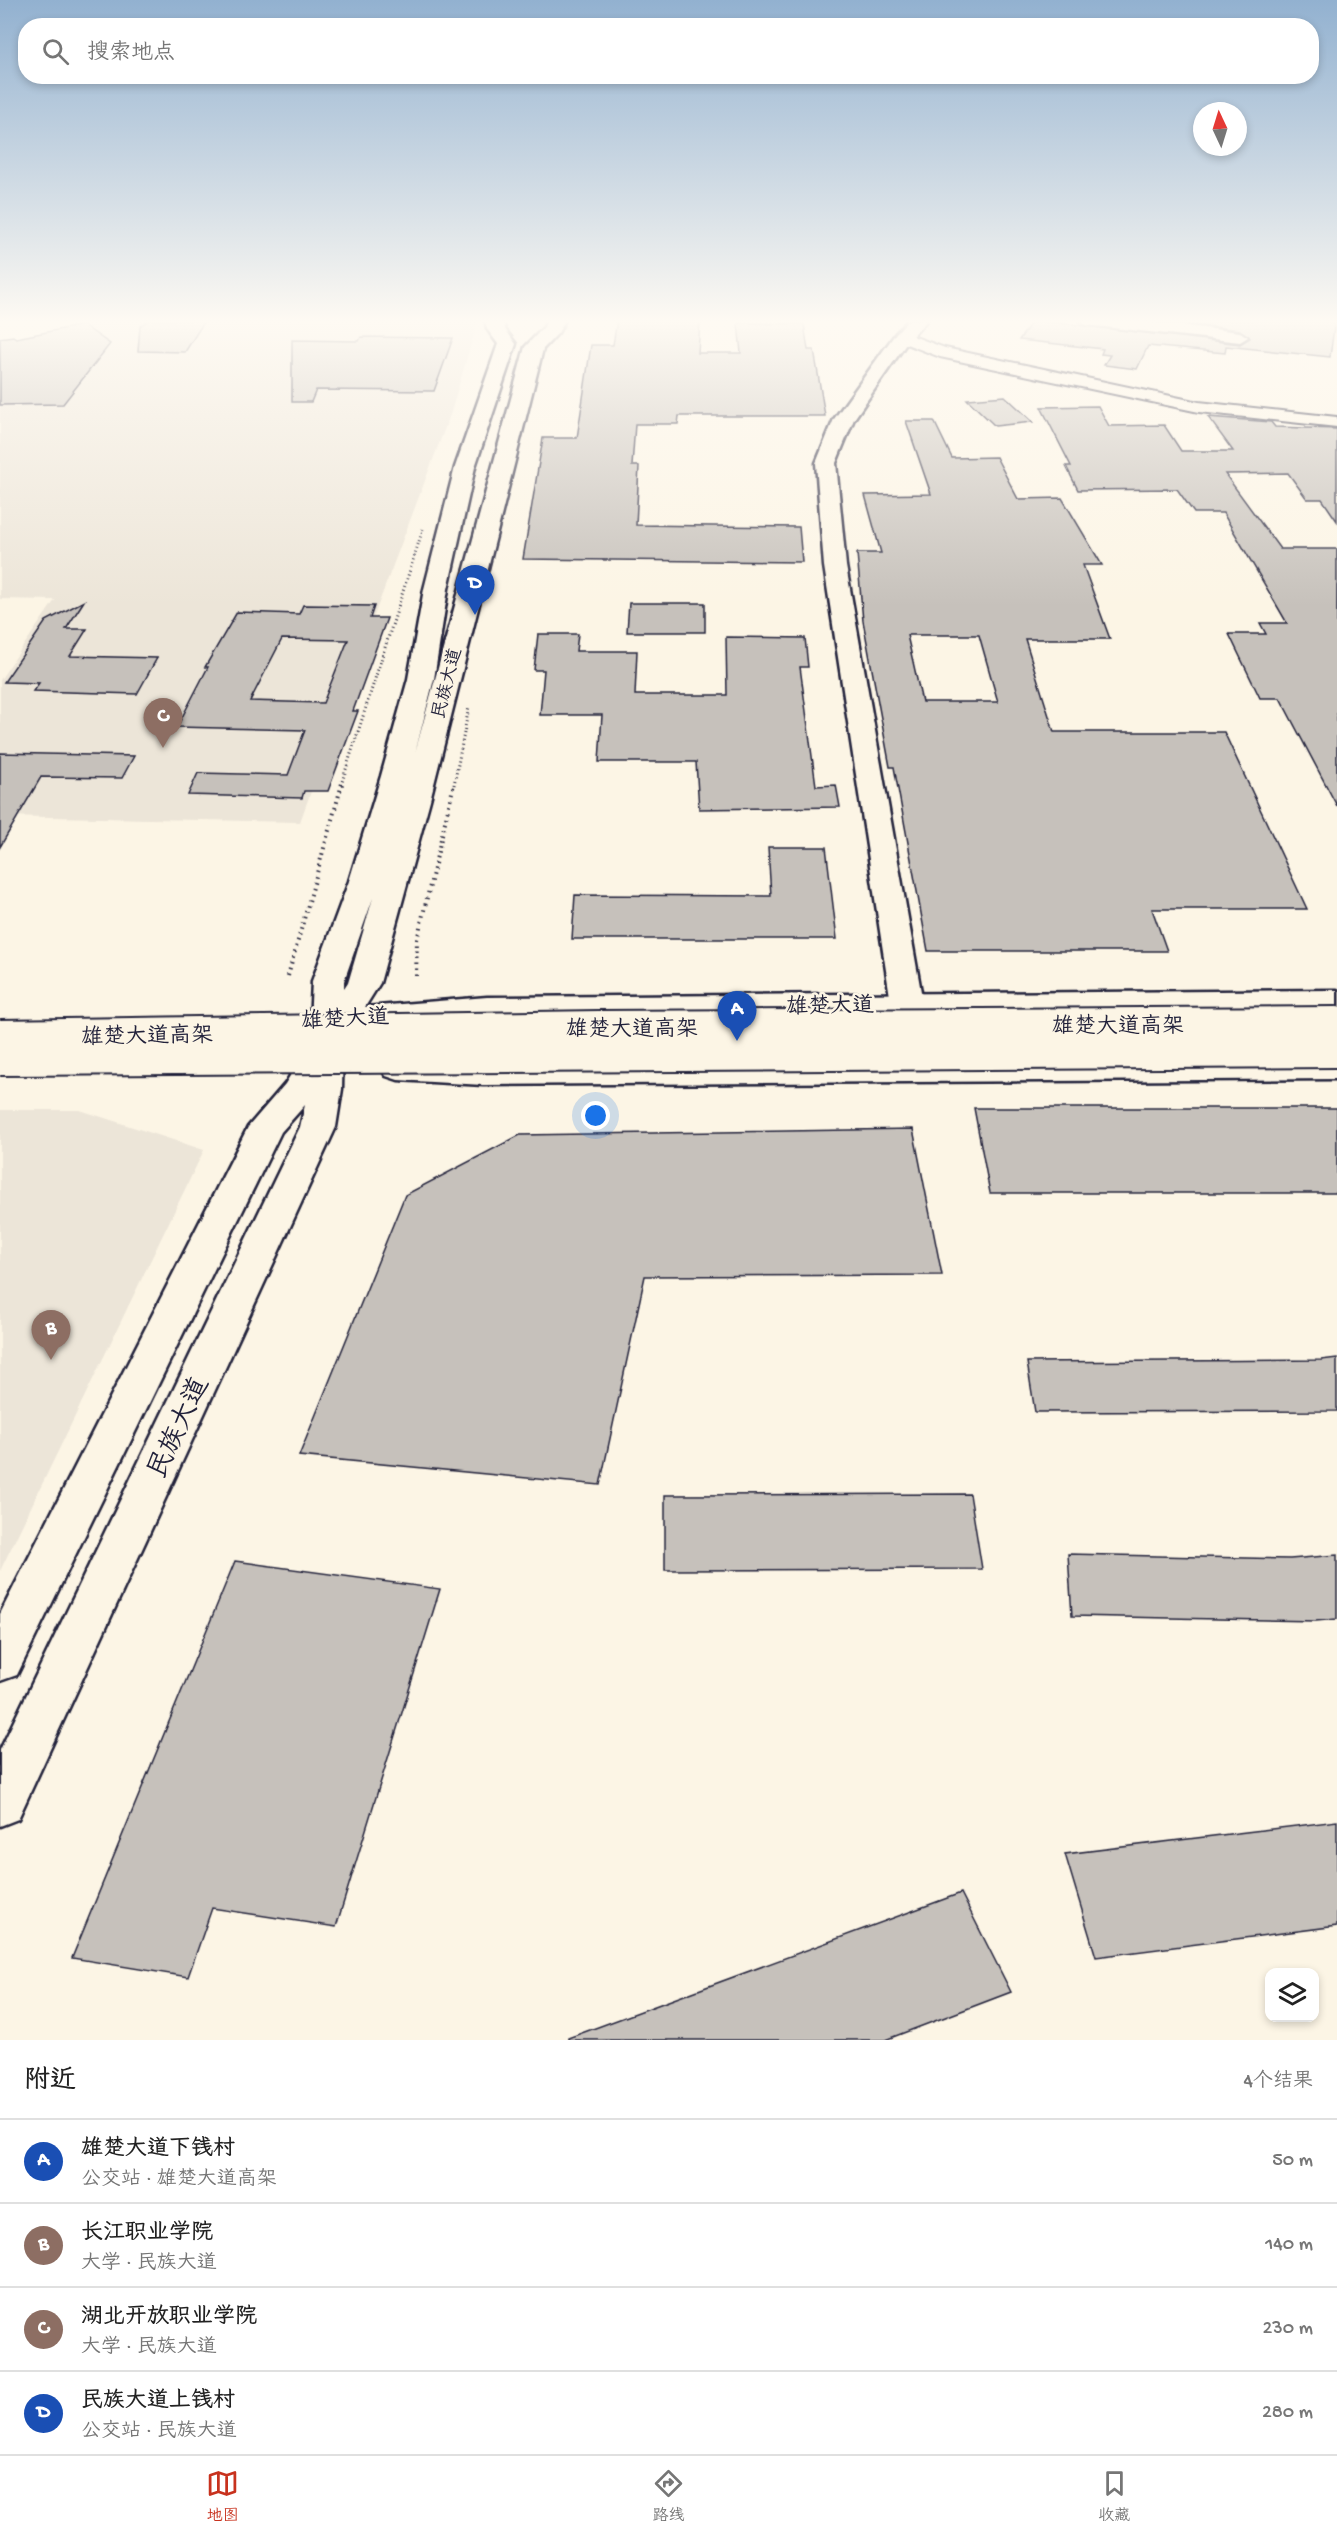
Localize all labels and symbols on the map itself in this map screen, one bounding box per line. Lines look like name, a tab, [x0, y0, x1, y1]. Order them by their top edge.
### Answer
north arrow	[1193, 102, 1247, 156]
pin: D	[456, 566, 494, 615]
street label: 民族大道	[429, 646, 467, 721]
pin: C	[144, 698, 182, 748]
pin: A	[718, 992, 756, 1041]
street label: 雄楚大道	[786, 992, 874, 1022]
street label: 雄楚大道	[300, 1004, 390, 1036]
street label: 雄楚大道高架	[1052, 1013, 1184, 1041]
street label: 雄楚大道高架	[566, 1016, 698, 1044]
street label: 雄楚大道高架	[81, 1022, 213, 1052]
your location	[581, 1101, 610, 1130]
pin: B	[32, 1310, 70, 1360]
street label: 民族大道	[142, 1373, 218, 1484]

